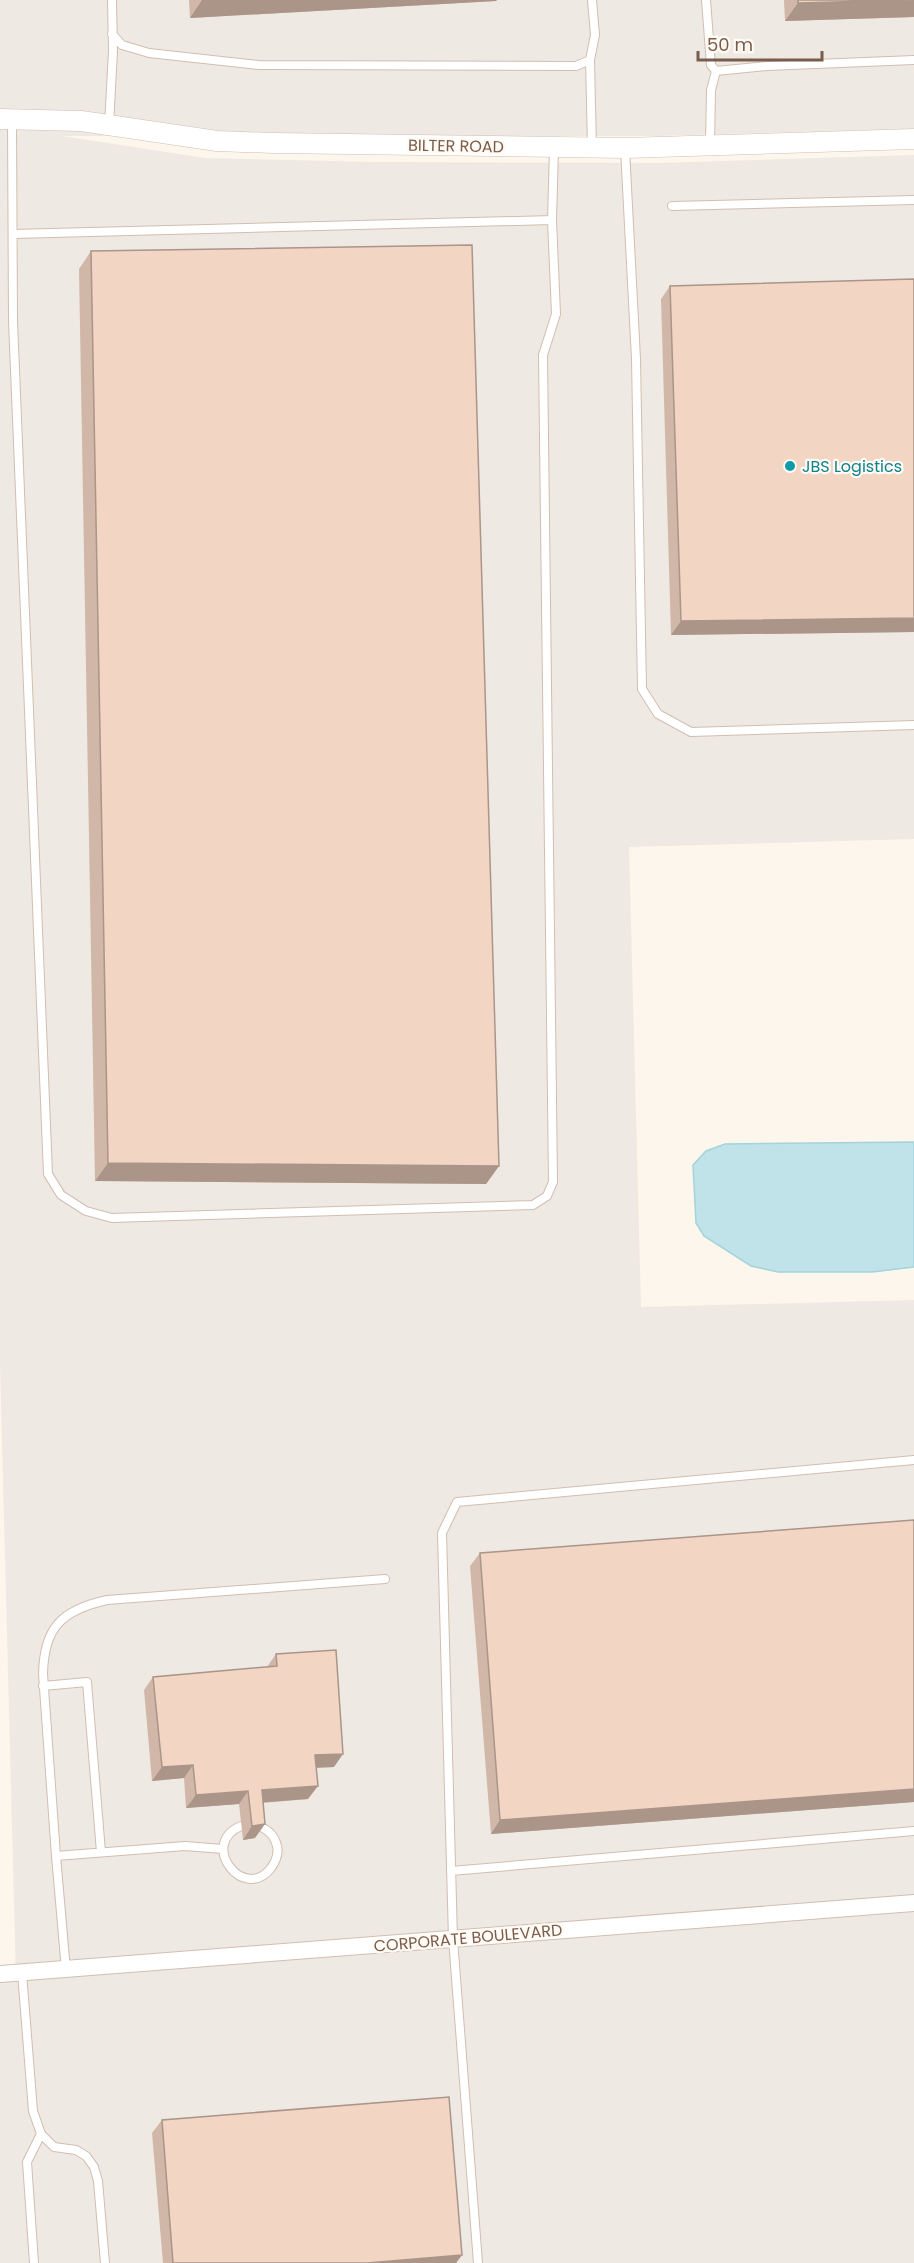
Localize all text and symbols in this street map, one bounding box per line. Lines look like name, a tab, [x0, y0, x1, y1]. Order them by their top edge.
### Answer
scale bar	[698, 24, 822, 62]
text: 50 m	[707, 32, 753, 57]
street label: BILTER ROAD	[408, 134, 504, 158]
place label: JBS Logistics	[802, 455, 902, 478]
marker: JBS Logistics	[783, 459, 797, 473]
street label: CORPORATE BOULEVARD	[373, 1918, 563, 1958]

